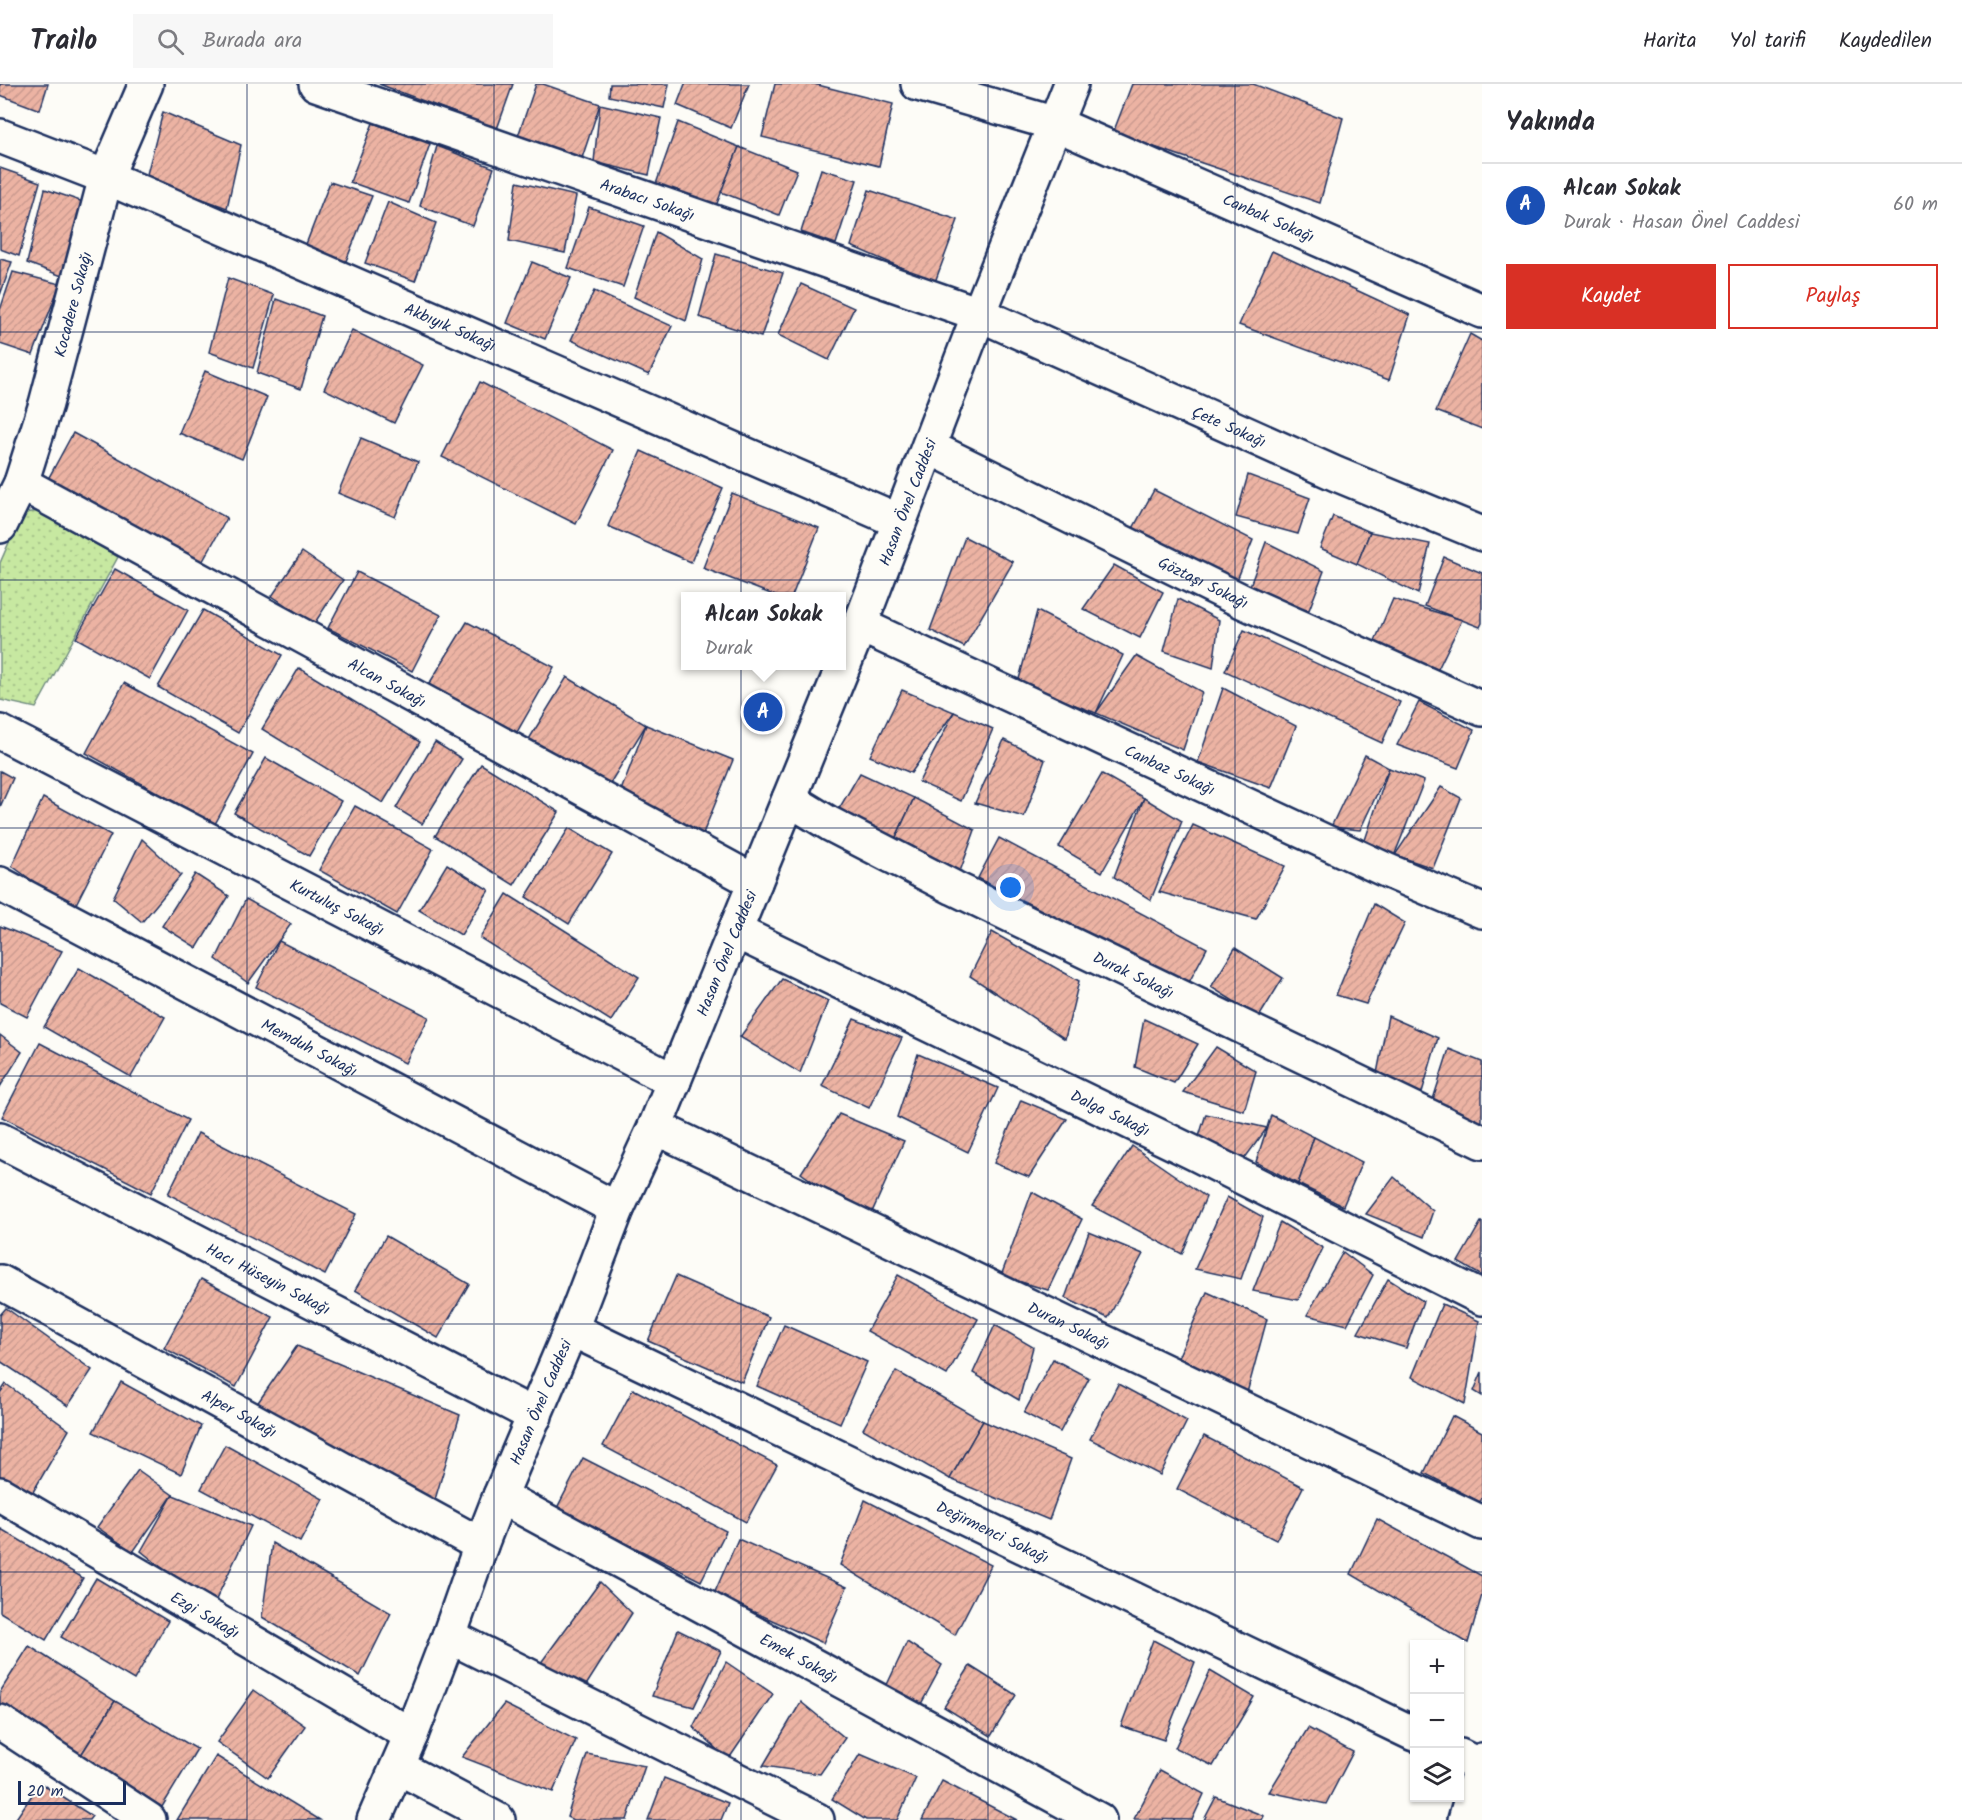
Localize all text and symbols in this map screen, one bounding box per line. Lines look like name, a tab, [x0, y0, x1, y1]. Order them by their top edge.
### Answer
search box	[133, 14, 553, 68]
text: Trailo	[30, 19, 97, 64]
text: Burada ara	[202, 24, 302, 59]
icon: search	[154, 25, 187, 58]
text: Harita	[1643, 25, 1697, 58]
text: Yol tarifi	[1730, 25, 1806, 58]
text: Kaydedilen	[1839, 25, 1932, 58]
text: Yakında	[1506, 102, 1595, 144]
street label: Arabacı Sokağı	[596, 172, 698, 228]
text: Alcan Sokak	[1563, 172, 1680, 207]
street label: Canbak Sokağı	[1218, 188, 1318, 250]
text: A	[1519, 189, 1532, 221]
text: 60 m	[1893, 189, 1938, 221]
text: Durak · Hasan Önel Caddesi	[1563, 207, 1799, 239]
street label: Kocadere Sokağı	[48, 249, 100, 360]
button: Kaydet	[1506, 264, 1716, 329]
button: Paylaş	[1728, 264, 1938, 329]
street label: Akbıyık Sokağı	[400, 297, 500, 359]
street label: Çete Sokağı	[1187, 400, 1270, 455]
street label: Hasan Önel Caddesi	[873, 434, 945, 570]
street label: Göztaşı Sokağı	[1154, 551, 1252, 616]
popup	[681, 592, 846, 670]
text: Alcan Sokak	[705, 598, 822, 633]
text: Durak	[705, 633, 753, 665]
street label: Alcan Sokağı	[343, 652, 430, 715]
pin: A	[744, 690, 783, 734]
street label: Canbaz Sokağı	[1120, 739, 1219, 803]
street label: Kurtuluş Sokağı	[285, 873, 389, 943]
your location	[996, 873, 1025, 902]
street label: Hasan Önel Caddesi	[690, 886, 765, 1021]
street label: Durak Sokağı	[1088, 946, 1178, 1006]
street label: Memduh Sokağı	[256, 1013, 362, 1084]
street label: Dalga Sokağı	[1066, 1084, 1154, 1144]
street label: Hacı Hüseyin Sokağı	[201, 1237, 334, 1322]
street label: Duran Sokağı	[1023, 1296, 1114, 1357]
street label: Hasan Önel Caddesi	[504, 1335, 580, 1469]
street label: Alper Sokağı	[197, 1383, 281, 1445]
street label: Değirmenci Sokağı	[932, 1495, 1053, 1571]
street label: Ezgi Sokağı	[165, 1585, 244, 1646]
street label: Emek Sokağı	[755, 1628, 842, 1690]
map controls	[1410, 1640, 1464, 1802]
button: +	[1410, 1640, 1464, 1694]
button: −	[1410, 1694, 1464, 1748]
button: layers	[1410, 1748, 1464, 1802]
scale bar	[18, 1778, 126, 1806]
text: 20 m	[27, 1779, 63, 1804]

